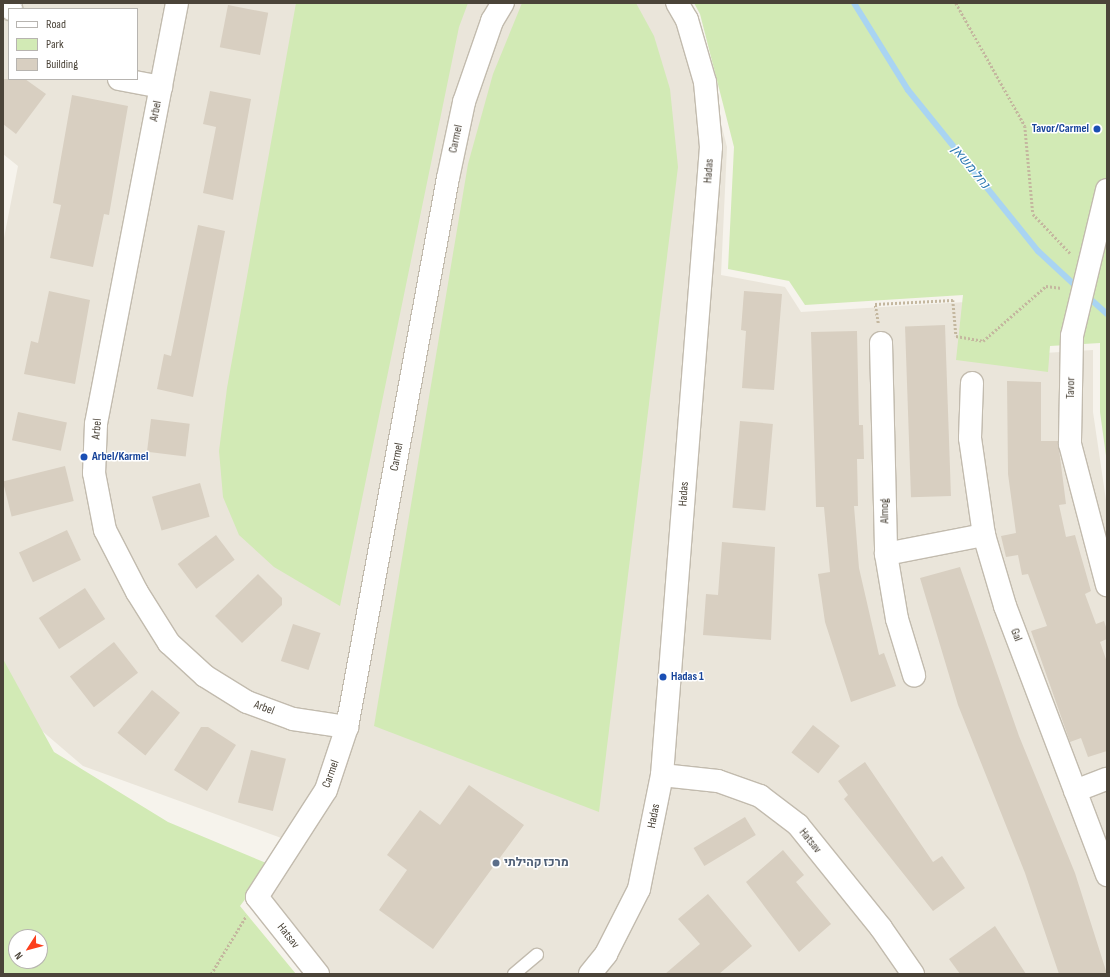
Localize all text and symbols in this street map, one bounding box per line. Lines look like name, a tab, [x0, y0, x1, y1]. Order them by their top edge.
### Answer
legend	[8, 8, 138, 80]
text: Road	[46, 17, 66, 32]
text: Park	[46, 37, 64, 52]
text: Building	[46, 57, 78, 72]
street label: Arbel	[147, 99, 165, 123]
place label: Tavor/Carmel	[1032, 122, 1089, 136]
street label: Carmel	[446, 124, 466, 154]
marker: Tavor/Carmel	[1092, 124, 1102, 134]
water label: נחל משאן	[948, 142, 992, 192]
street label: Hadas	[701, 158, 717, 184]
street label: Tavor	[1064, 377, 1078, 399]
street label: Arbel	[89, 418, 105, 440]
street label: Carmel	[387, 442, 407, 472]
place label: Arbel/Karmel	[92, 450, 148, 464]
marker: Arbel/Karmel	[79, 452, 89, 462]
street label: Hadas	[676, 481, 692, 507]
street label: Almog	[878, 498, 892, 524]
street label: Gal	[1007, 626, 1025, 644]
place label: Hadas 1	[671, 670, 704, 684]
marker: Hadas 1	[658, 672, 668, 682]
street label: Arbel	[252, 698, 276, 718]
street label: Carmel	[319, 758, 343, 790]
street label: Hadas	[645, 803, 663, 829]
street label: Hatsav	[796, 826, 824, 856]
place label: מרכז קהילתי	[504, 856, 569, 870]
marker: מרכז קהילתי	[491, 858, 501, 868]
street label: Hatsav	[274, 921, 302, 951]
north arrow	[8, 929, 48, 969]
text: N	[12, 950, 26, 962]

